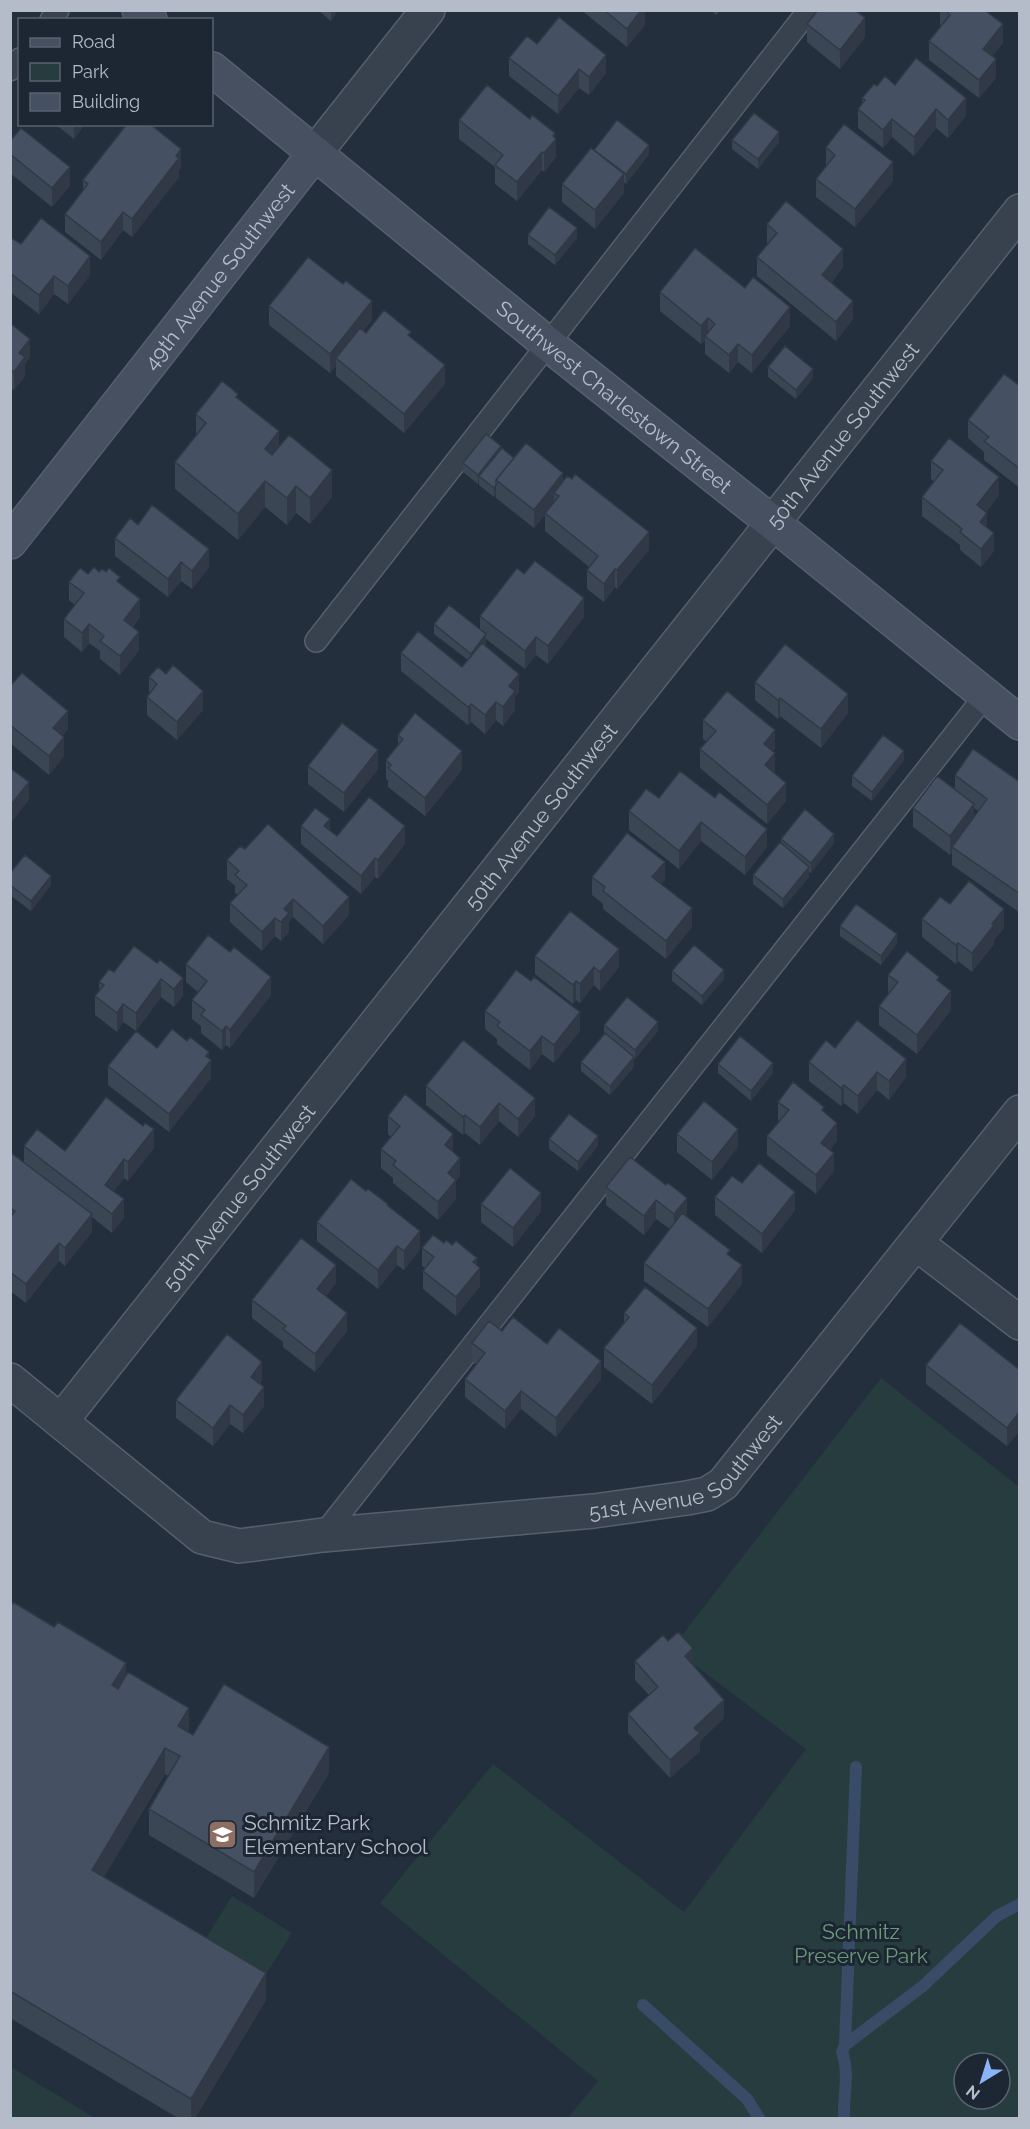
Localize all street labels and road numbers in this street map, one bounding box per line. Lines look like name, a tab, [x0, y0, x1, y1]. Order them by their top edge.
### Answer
street label: 49th Avenue Southwest	[138, 178, 299, 374]
street label: Southwest Charlestown Street	[492, 295, 737, 498]
street label: 50th Avenue Southwest	[761, 337, 924, 533]
street label: 50th Avenue Southwest	[459, 718, 622, 914]
street label: 50th Avenue Southwest	[157, 1099, 320, 1295]
street label: 51st Avenue Southwest	[587, 1409, 787, 1524]

